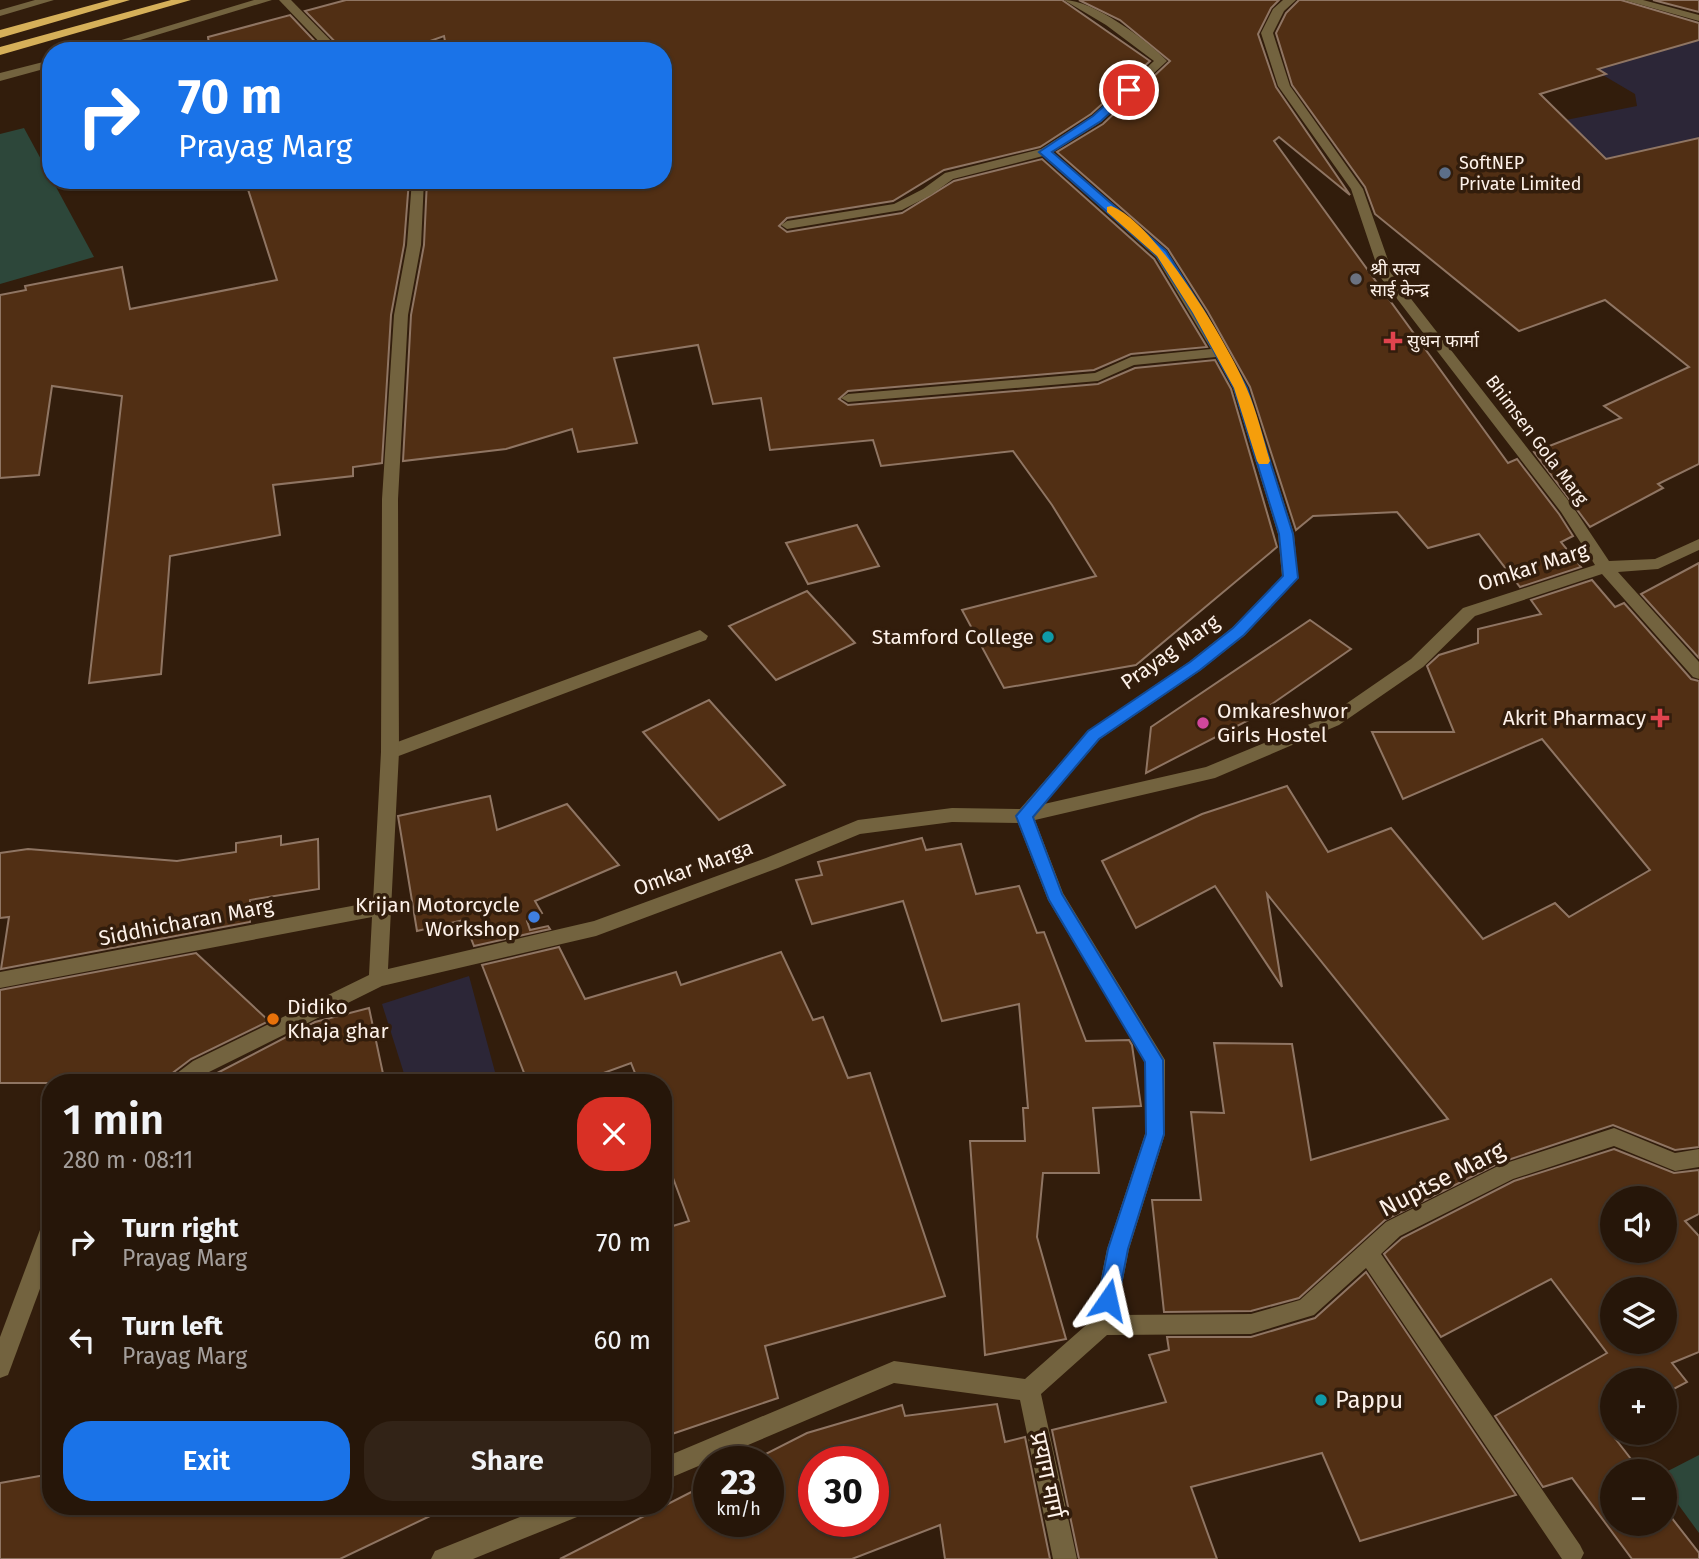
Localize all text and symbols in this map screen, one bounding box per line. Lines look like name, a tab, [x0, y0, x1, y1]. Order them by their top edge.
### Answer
pin	[1099, 60, 1159, 120]
text: 70 m	[178, 67, 282, 126]
icon: right	[63, 70, 154, 161]
icon: arrive	[1110, 71, 1148, 109]
text: Prayag Marg	[178, 127, 352, 165]
place label: SoftNEP Private Limited	[1459, 152, 1582, 195]
marker: SoftNEP Private Limited	[1437, 165, 1453, 181]
place label: श्री सत्य साई केन्द्र	[1370, 258, 1430, 301]
marker: श्री सत्य साई केन्द्र	[1348, 271, 1364, 287]
place label: सुधन फार्मा	[1407, 330, 1480, 353]
marker: सुधन फार्मा	[1385, 333, 1401, 349]
street label: Bhimsen Gola Marg	[1481, 371, 1593, 510]
street label: Omkar Marg	[1475, 537, 1592, 597]
street label: Prayag Marg	[1116, 608, 1224, 695]
place label: Stamford College	[872, 624, 1034, 650]
marker: Stamford College	[1040, 629, 1056, 645]
place label: Omkareshwor Girls Hostel	[1217, 698, 1348, 748]
place label: Akrit Pharmacy	[1503, 705, 1647, 731]
marker: Akrit Pharmacy	[1652, 710, 1668, 726]
marker: Omkareshwor Girls Hostel	[1195, 715, 1211, 731]
street label: Omkar Marga	[630, 834, 756, 902]
street label: Siddhicharan Marg	[96, 892, 276, 952]
place label: Krijan Motorcycle Workshop	[355, 892, 520, 942]
marker: Krijan Motorcycle Workshop	[526, 909, 542, 925]
place label: Didiko Khaja ghar	[287, 994, 389, 1044]
marker: Didiko Khaja ghar	[265, 1011, 281, 1027]
text: 1 min	[63, 1095, 164, 1145]
button: close	[577, 1097, 651, 1171]
street label: Nuptse Marg	[1375, 1135, 1510, 1223]
text: 280 m · 08:11	[63, 1146, 193, 1174]
map controls	[1600, 1186, 1677, 1536]
button: sound	[1600, 1186, 1677, 1263]
text: Turn right	[122, 1213, 239, 1244]
icon: right	[63, 1223, 101, 1261]
text: 70 m	[596, 1227, 651, 1258]
text: Prayag Marg	[122, 1244, 247, 1272]
position arrow	[1071, 1263, 1145, 1337]
button: layers	[1600, 1277, 1677, 1354]
text: Turn left	[122, 1311, 223, 1342]
icon: left	[63, 1321, 101, 1359]
text: 60 m	[593, 1325, 651, 1356]
text: Prayag Marg	[122, 1342, 247, 1370]
button: +	[1600, 1368, 1677, 1445]
place label: Pappu	[1335, 1386, 1403, 1414]
marker: Pappu	[1313, 1392, 1329, 1408]
button: Exit	[63, 1421, 350, 1501]
button: Share	[364, 1421, 651, 1501]
street label: प्रयाग मार्ग	[1024, 1429, 1070, 1522]
speed limit sign: 30	[798, 1446, 889, 1537]
button: −	[1600, 1459, 1677, 1536]
text: 23	[720, 1461, 757, 1503]
text: km/h	[716, 1498, 761, 1520]

